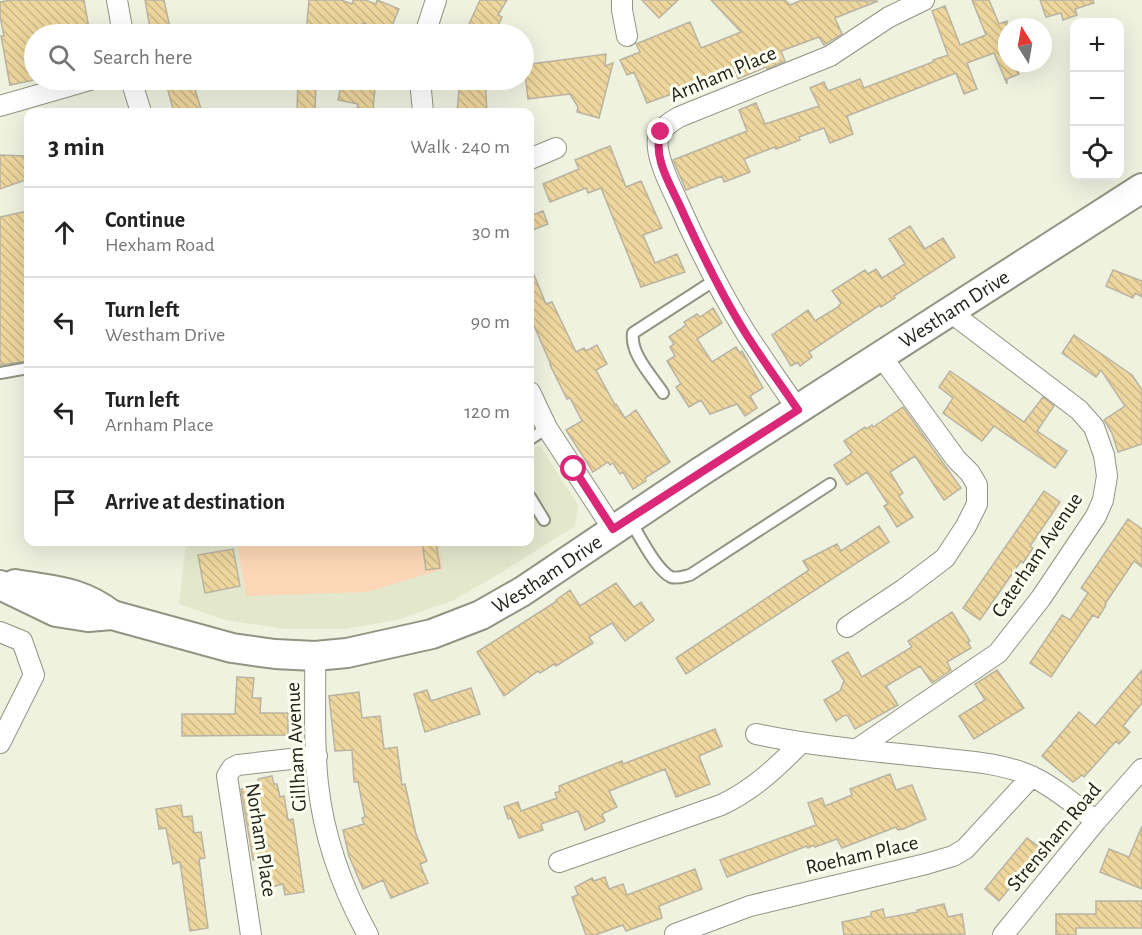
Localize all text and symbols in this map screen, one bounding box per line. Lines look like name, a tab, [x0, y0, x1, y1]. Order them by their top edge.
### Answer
north arrow	[998, 18, 1052, 72]
map controls	[1070, 18, 1124, 180]
button: +	[1070, 18, 1124, 72]
search box	[24, 24, 534, 90]
icon: search	[45, 41, 78, 74]
street label: Arnham Place	[667, 42, 779, 106]
text: Search here	[93, 46, 192, 68]
button: −	[1070, 72, 1124, 126]
route end	[647, 118, 673, 144]
button: locate	[1070, 126, 1124, 180]
text: 3 min	[48, 134, 105, 160]
text: Walk · 240 m	[410, 137, 510, 157]
text: Continue	[105, 209, 185, 231]
icon: ahead	[48, 216, 81, 249]
text: 30 m	[472, 222, 510, 242]
text: Hexham Road	[105, 235, 215, 255]
street label: Westham Drive	[895, 266, 1013, 352]
text: Turn left	[105, 299, 179, 321]
icon: left	[48, 306, 81, 339]
text: 90 m	[471, 312, 510, 332]
text: Westham Drive	[105, 325, 225, 345]
text: Turn left	[105, 389, 179, 411]
icon: left	[48, 396, 81, 429]
text: 120 m	[464, 402, 510, 422]
text: Arnham Place	[105, 415, 213, 435]
route start	[560, 455, 586, 481]
icon: arrive	[48, 486, 81, 519]
street label: Caterham Avenue	[988, 489, 1086, 621]
text: Arrive at destination	[105, 491, 285, 513]
street label: Westham Drive	[488, 531, 606, 617]
street label: Gillham Avenue	[282, 682, 310, 812]
street label: Strensham Road	[1003, 779, 1105, 895]
street label: Norham Place	[242, 782, 280, 898]
street label: Roeham Place	[804, 832, 920, 878]

